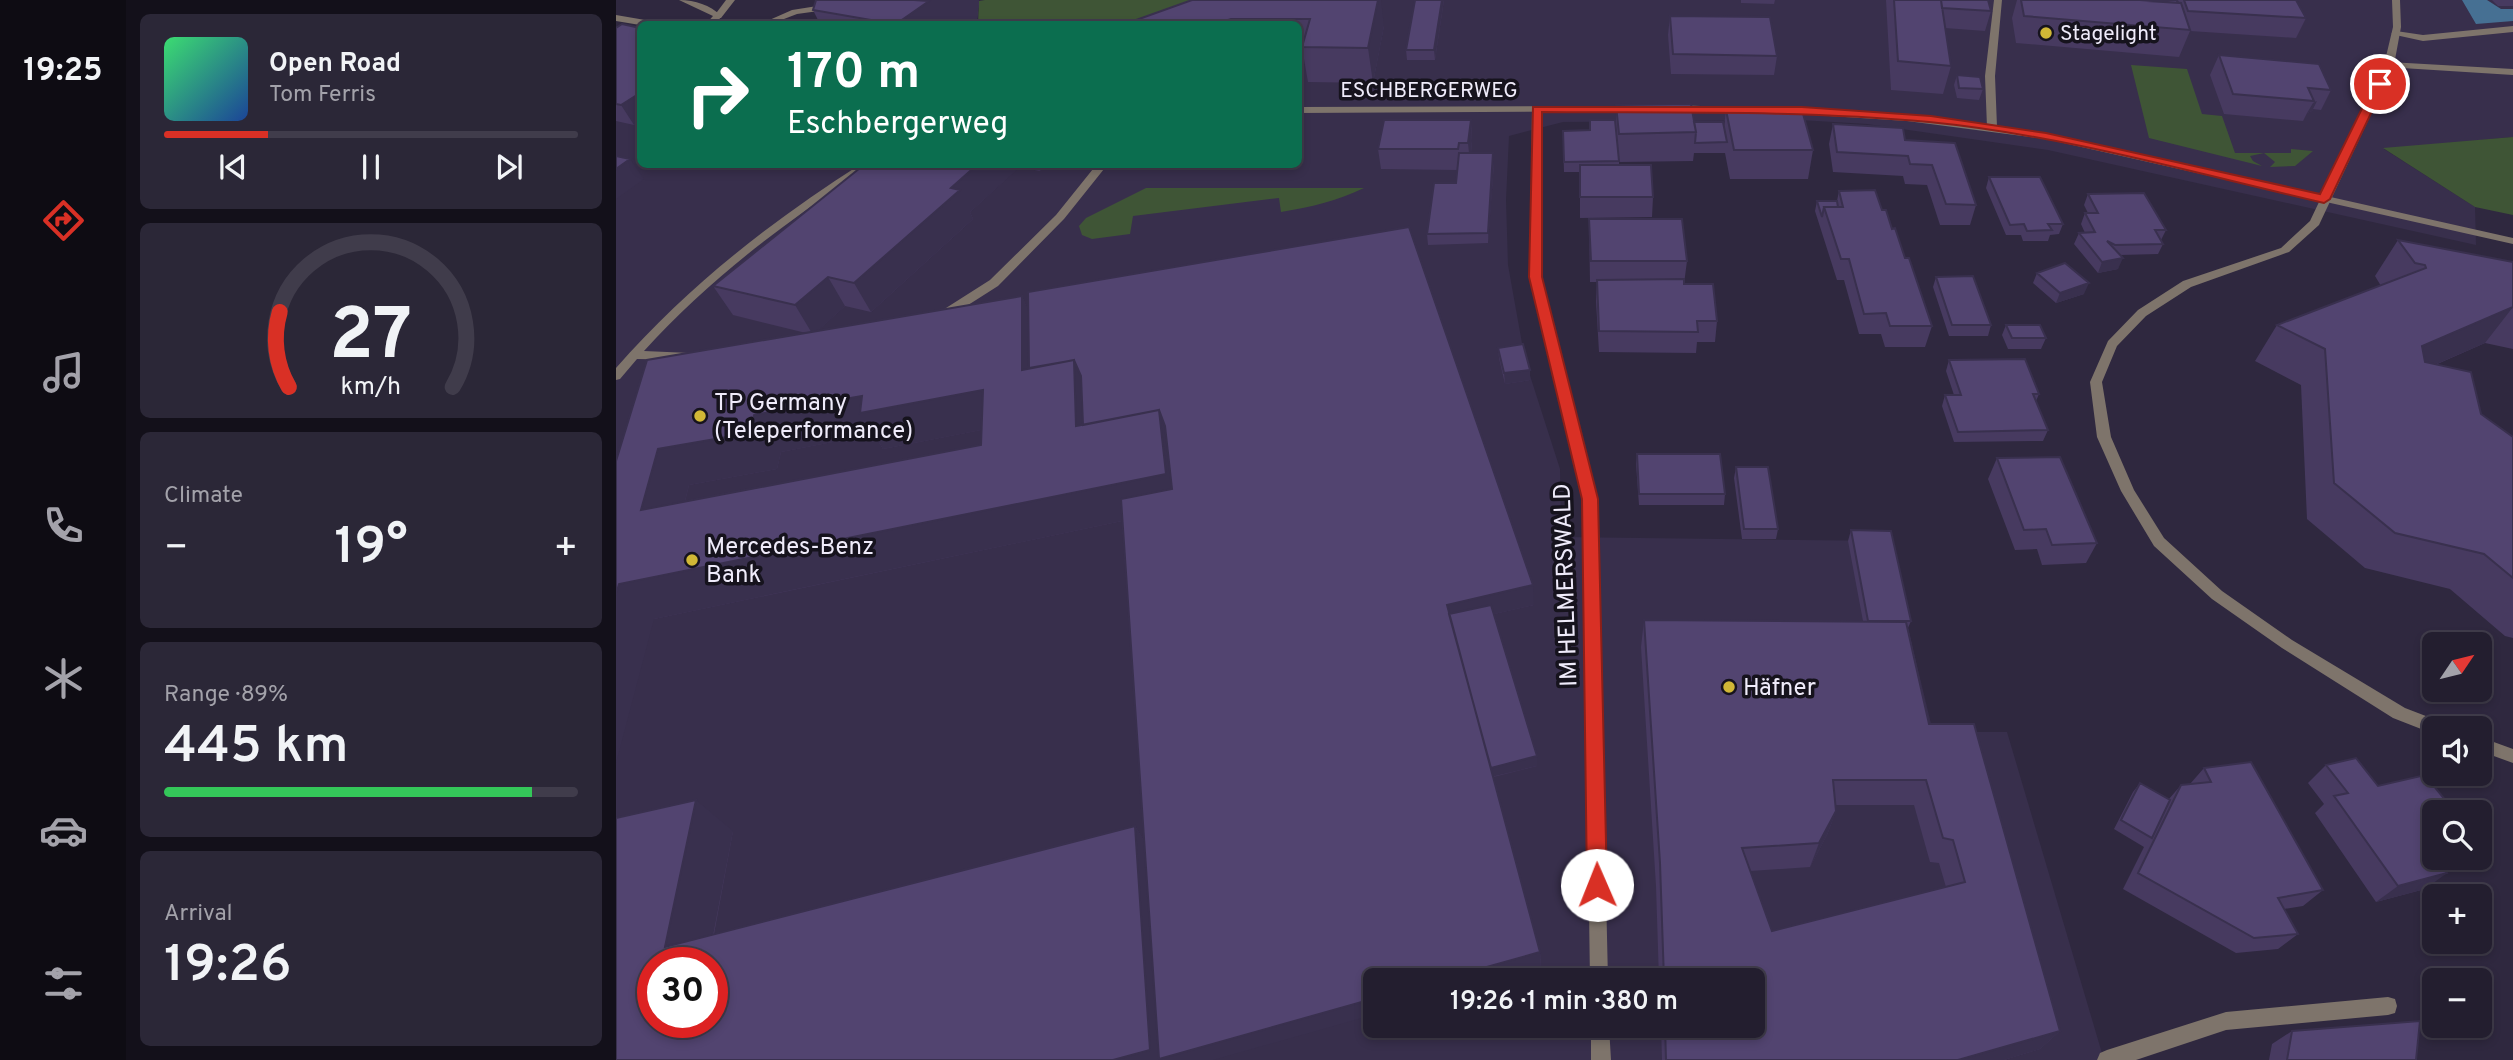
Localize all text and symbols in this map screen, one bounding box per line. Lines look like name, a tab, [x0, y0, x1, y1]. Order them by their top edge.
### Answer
place label: Stagelight	[2060, 21, 2157, 48]
marker: Stagelight	[2038, 25, 2054, 41]
text: 170 m	[787, 44, 920, 106]
text: Open Road	[269, 48, 401, 81]
icon: right	[672, 49, 763, 140]
text: 19:25	[23, 52, 103, 92]
pin	[2350, 54, 2410, 114]
icon: arrive	[2361, 65, 2399, 103]
street label: ESCHBERGERWEG	[1340, 78, 1518, 105]
text: Tom Ferris	[269, 81, 376, 110]
text: Eschbergerweg	[787, 105, 1008, 145]
icon: previous	[214, 148, 252, 186]
icon: pause	[352, 148, 390, 186]
icon: next	[490, 148, 528, 186]
icon: directions	[39, 196, 88, 245]
text: 27	[330, 293, 412, 385]
icon: music	[39, 348, 88, 397]
text: km/h	[341, 372, 401, 404]
place label: TP Germany (Teleperformance)	[714, 389, 913, 447]
marker: TP Germany (Teleperformance)	[692, 408, 708, 424]
text: Climate	[164, 482, 243, 511]
street label: IM HELMERSWALD	[1548, 483, 1586, 687]
icon: phone	[39, 501, 88, 550]
text: 19°	[334, 516, 408, 582]
text: −	[164, 525, 189, 574]
text: +	[553, 525, 578, 574]
place label: Mercedes-Benz Bank	[706, 533, 874, 591]
marker: Mercedes-Benz Bank	[684, 552, 700, 568]
north arrow	[2422, 632, 2492, 702]
map controls	[2422, 632, 2492, 1038]
icon: climate	[39, 654, 88, 703]
place label: Häfner	[1743, 674, 1816, 704]
marker: Häfner	[1721, 679, 1737, 695]
text: Range · 89%	[164, 681, 288, 710]
text: 445 km	[164, 715, 349, 781]
button: sound	[2422, 716, 2492, 786]
button: search	[2422, 800, 2492, 870]
icon: car	[39, 806, 88, 855]
position arrow	[1560, 848, 1634, 922]
button: +	[2422, 884, 2492, 954]
text: Arrival	[164, 900, 233, 929]
text: 19:26	[164, 934, 292, 1000]
speed limit sign: 30	[637, 947, 728, 1038]
icon: filters	[39, 959, 88, 1008]
button: −	[2422, 968, 2492, 1038]
text: 19:26 · 1 min · 380 m	[1450, 986, 1678, 1019]

